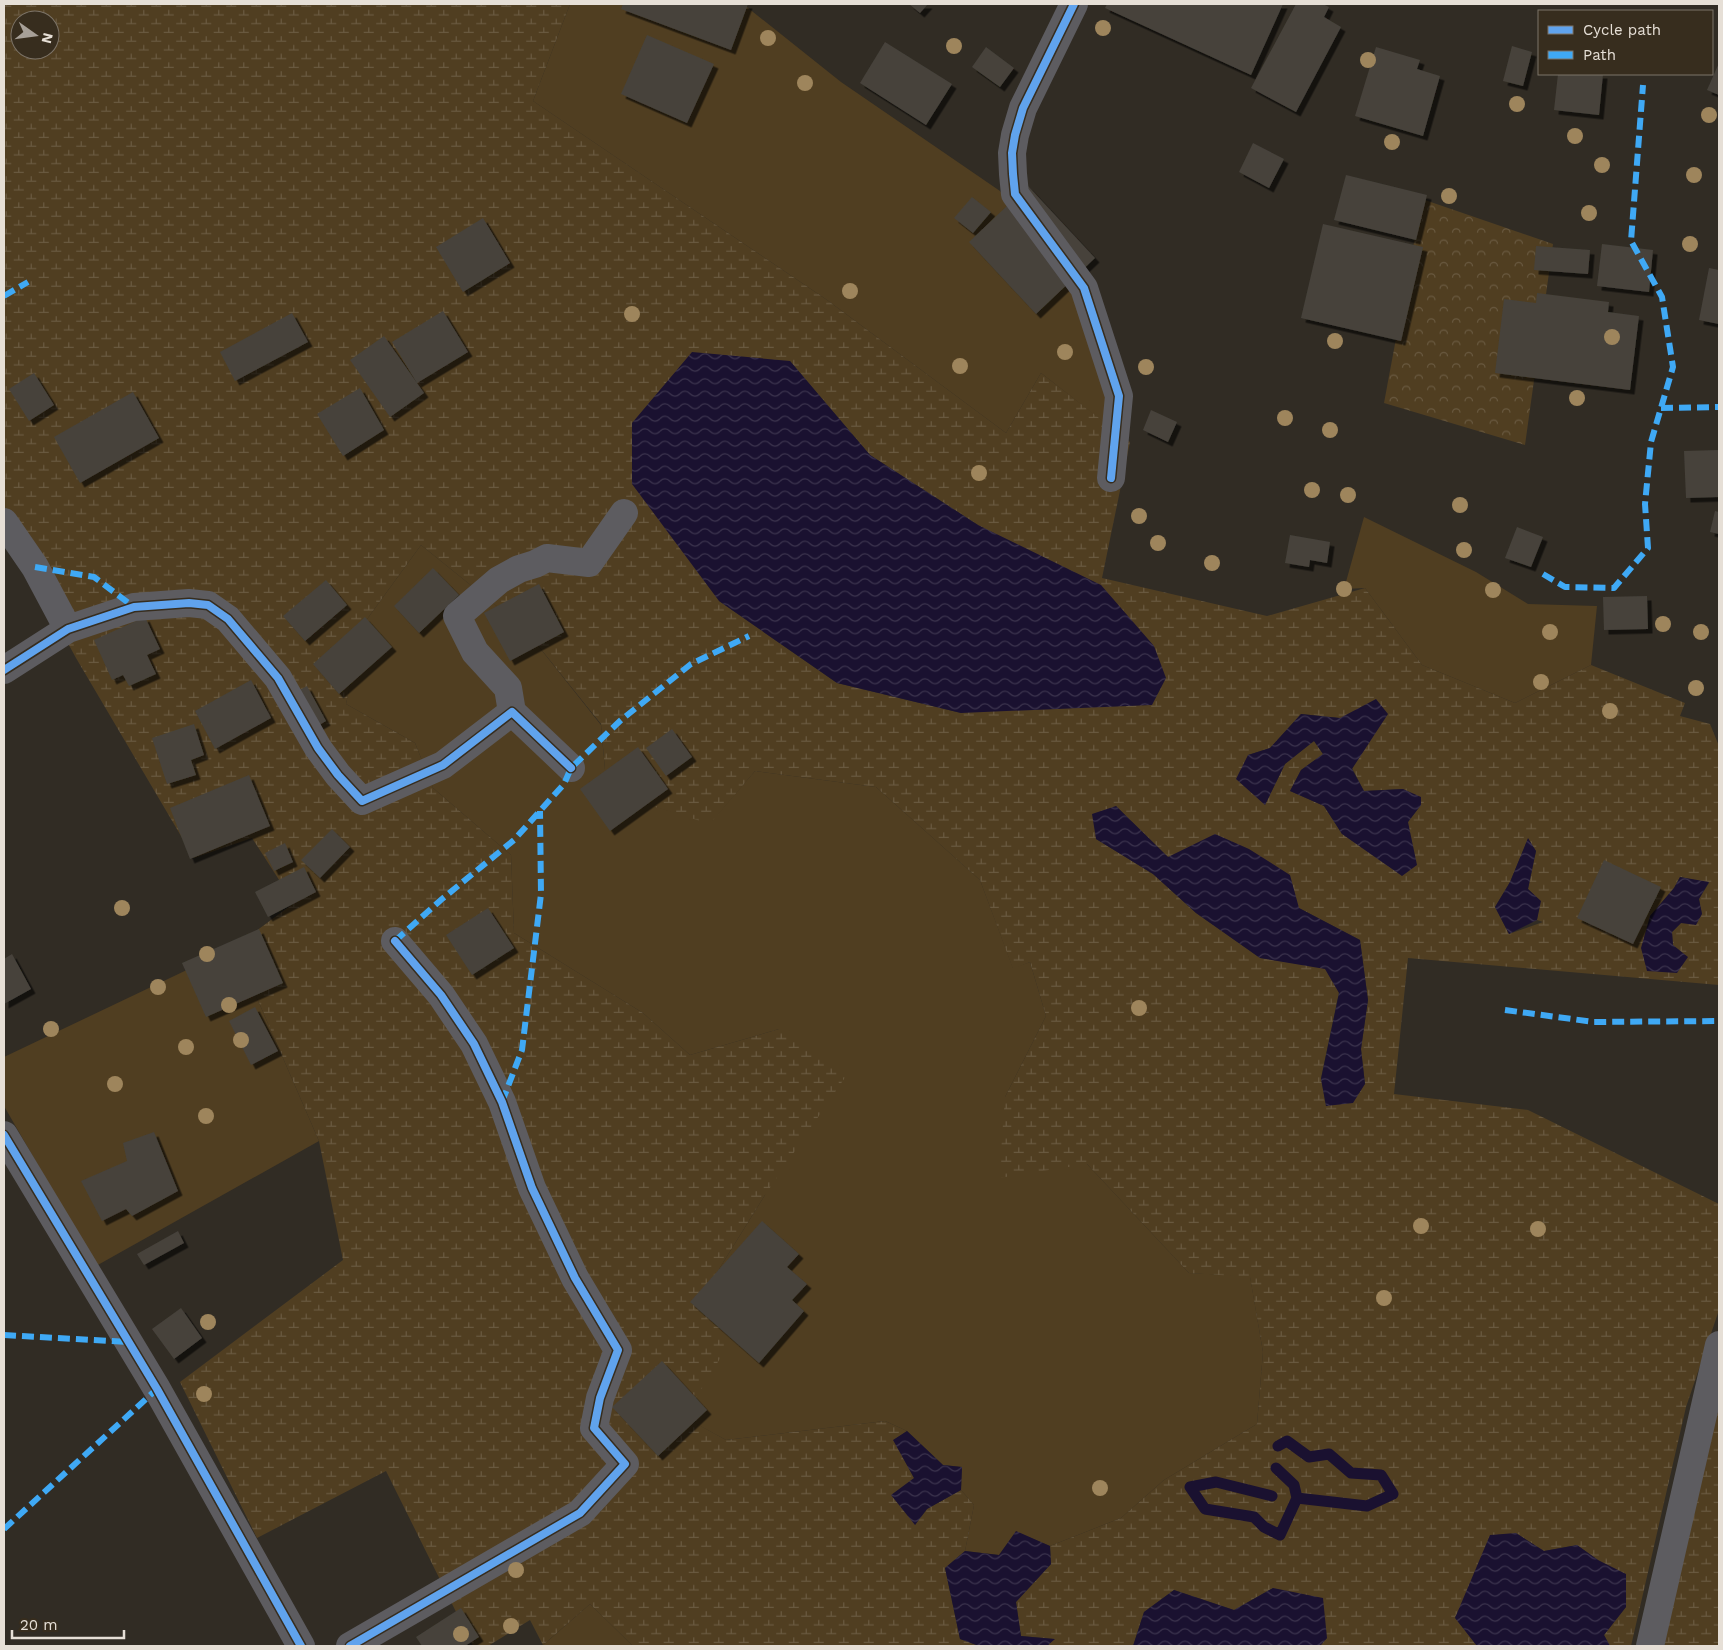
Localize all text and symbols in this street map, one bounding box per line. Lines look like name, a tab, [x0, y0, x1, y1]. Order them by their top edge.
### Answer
north arrow	[10, 10, 60, 60]
legend	[1538, 10, 1713, 75]
text: Cycle path	[1583, 21, 1661, 39]
text: N	[39, 31, 57, 45]
text: Path	[1583, 46, 1616, 64]
scale bar	[12, 1608, 125, 1640]
text: 20 m	[20, 1616, 58, 1634]

